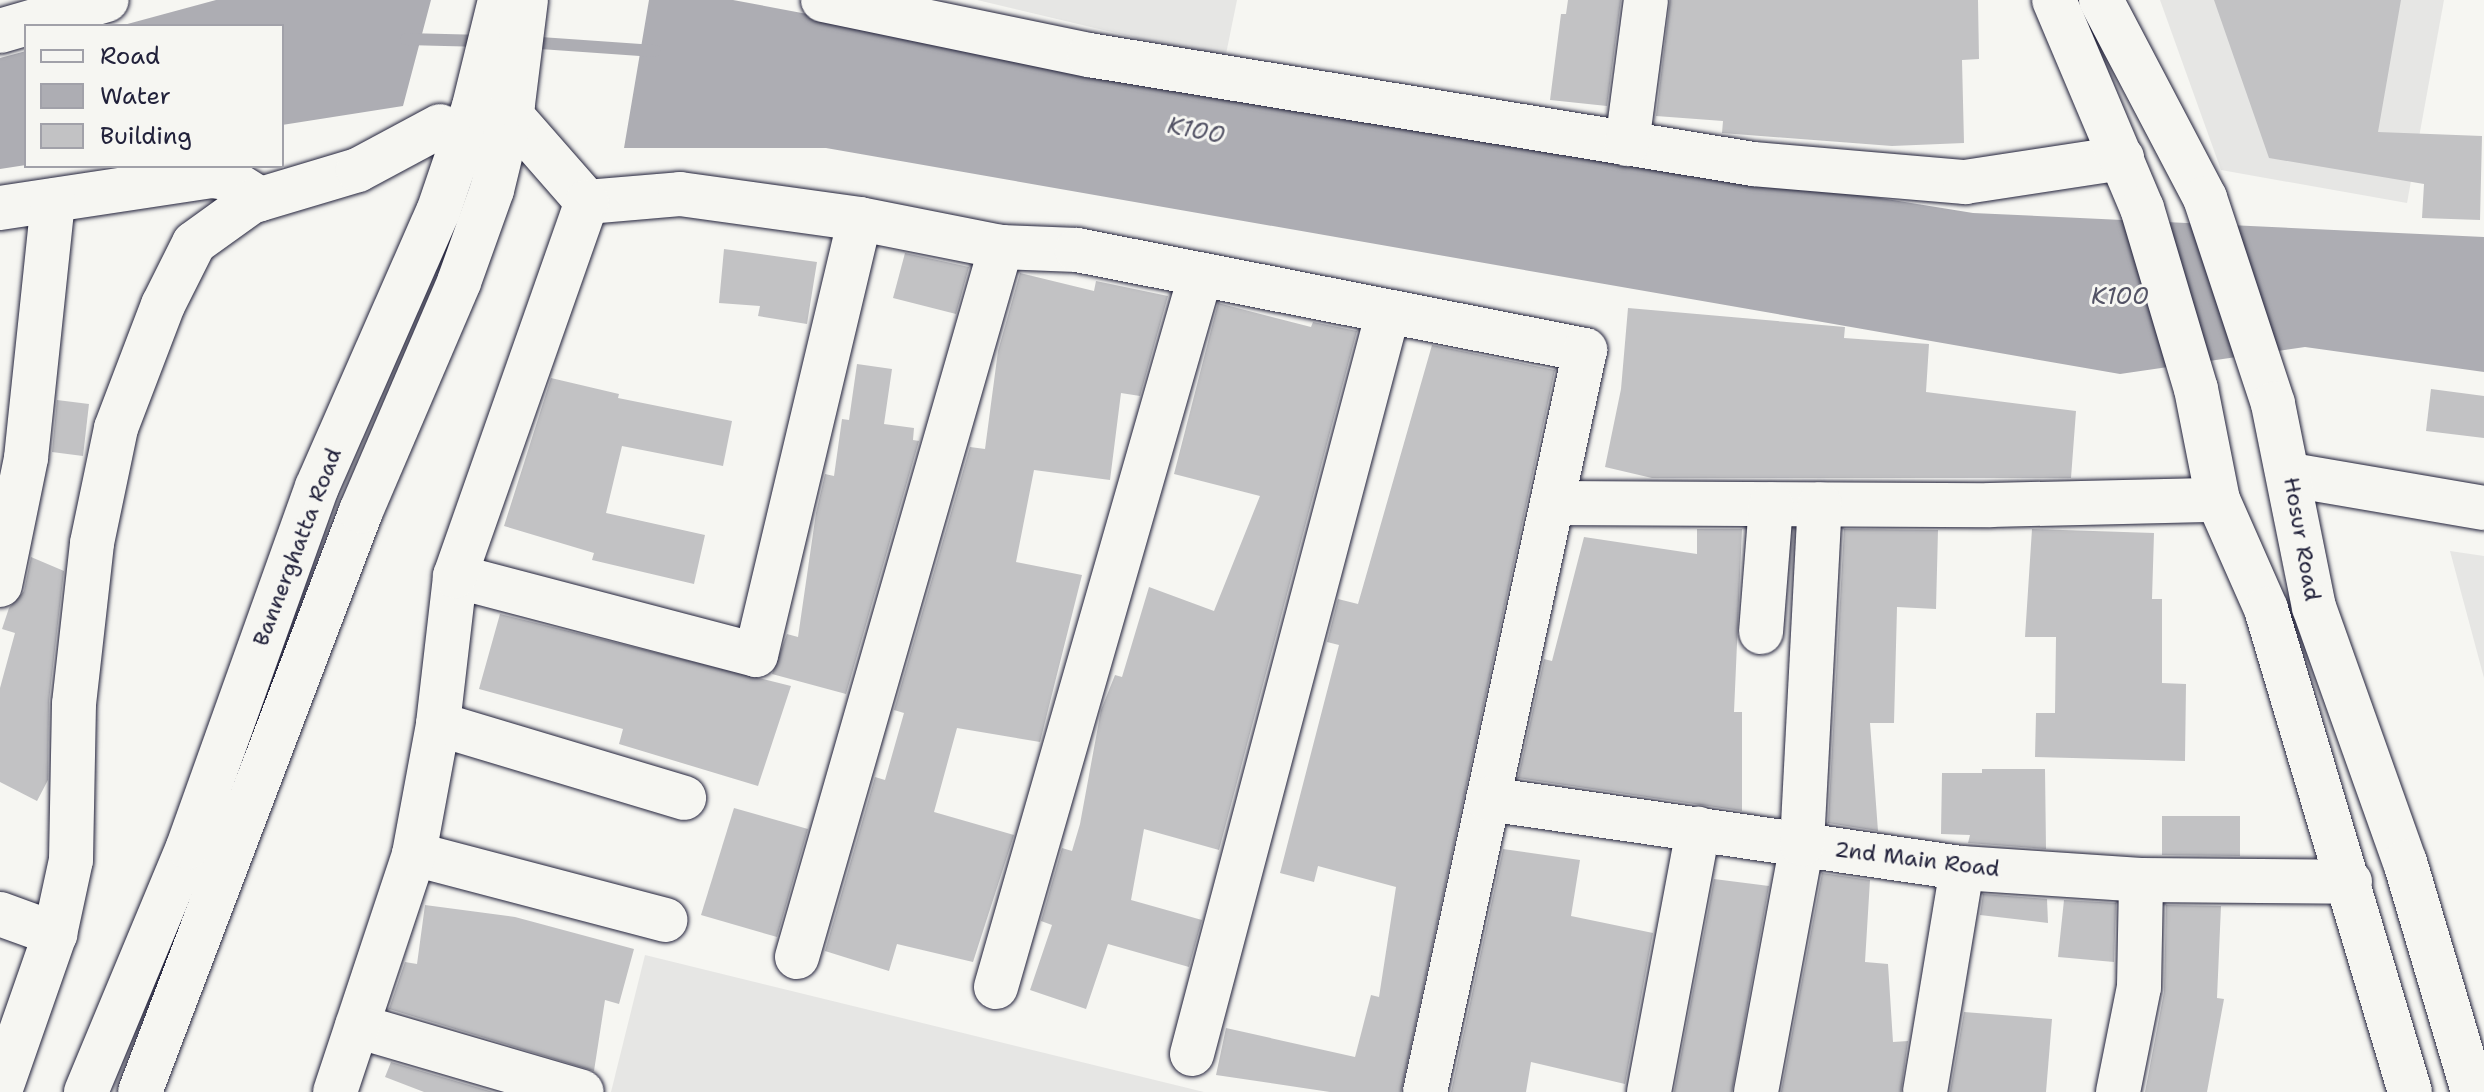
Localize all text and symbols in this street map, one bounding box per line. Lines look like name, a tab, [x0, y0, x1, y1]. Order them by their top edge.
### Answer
legend	[24, 24, 284, 168]
text: Road	[100, 40, 160, 72]
text: Water	[100, 80, 171, 112]
water label: K100	[1165, 111, 1227, 151]
text: Building	[100, 120, 192, 152]
water label: K100	[2091, 283, 2149, 311]
street label: Bannerghatta Road	[247, 444, 347, 650]
street label: Hosur Road	[2278, 475, 2326, 603]
street label: 2nd Main Road	[1833, 836, 2001, 882]

